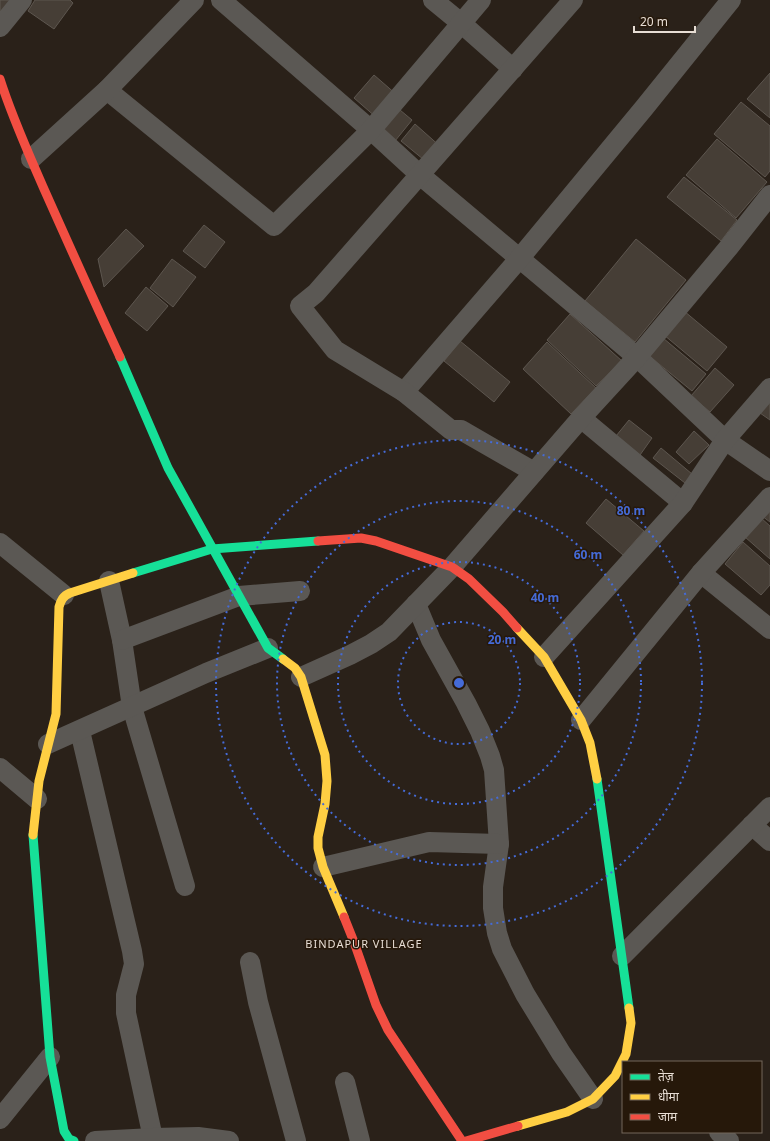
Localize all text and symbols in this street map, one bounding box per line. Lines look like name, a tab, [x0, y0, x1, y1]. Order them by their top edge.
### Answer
scale bar	[634, 8, 695, 34]
text: 20 m	[640, 13, 668, 30]
text: 80 m	[617, 502, 645, 519]
text: 60 m	[574, 546, 602, 563]
text: 40 m	[531, 589, 559, 606]
text: 20 m	[488, 631, 516, 648]
centre of rings	[452, 676, 466, 690]
district label: BINDAPUR VILLAGE	[305, 936, 423, 951]
legend	[622, 1061, 762, 1133]
text: तेज़	[658, 1068, 675, 1085]
text: धीमा	[658, 1088, 680, 1105]
text: जाम	[658, 1108, 678, 1125]

